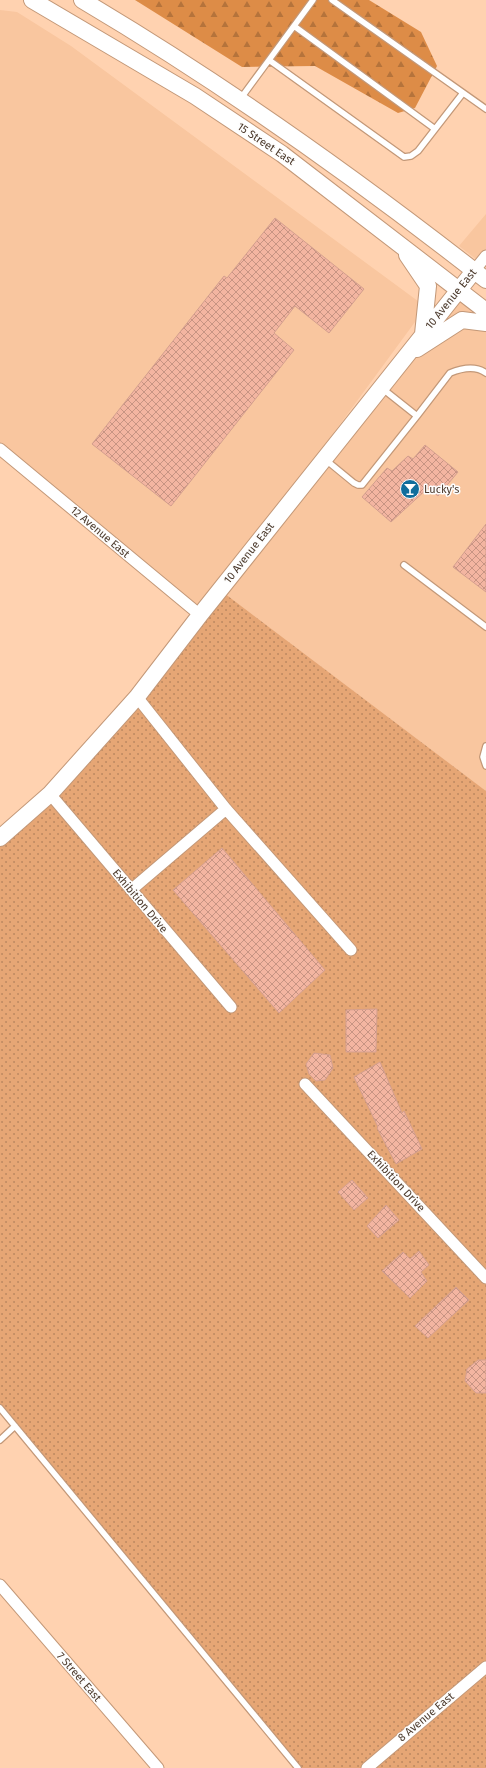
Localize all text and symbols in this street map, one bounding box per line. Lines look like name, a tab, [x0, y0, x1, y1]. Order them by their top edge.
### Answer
street label: 15 Street East	[235, 120, 297, 168]
street label: 10 Avenue East	[423, 266, 479, 332]
bar icon: Lucky's	[399, 478, 421, 500]
place label: Lucky's	[424, 483, 459, 496]
street label: 12 Avenue East	[68, 503, 132, 561]
street label: 10 Avenue East	[221, 520, 277, 586]
street label: Exhibition Drive	[110, 867, 170, 935]
street label: Exhibition Drive	[364, 1148, 428, 1214]
street label: 7 Street East	[54, 1650, 104, 1704]
street label: 8 Avenue East	[395, 1690, 457, 1744]

